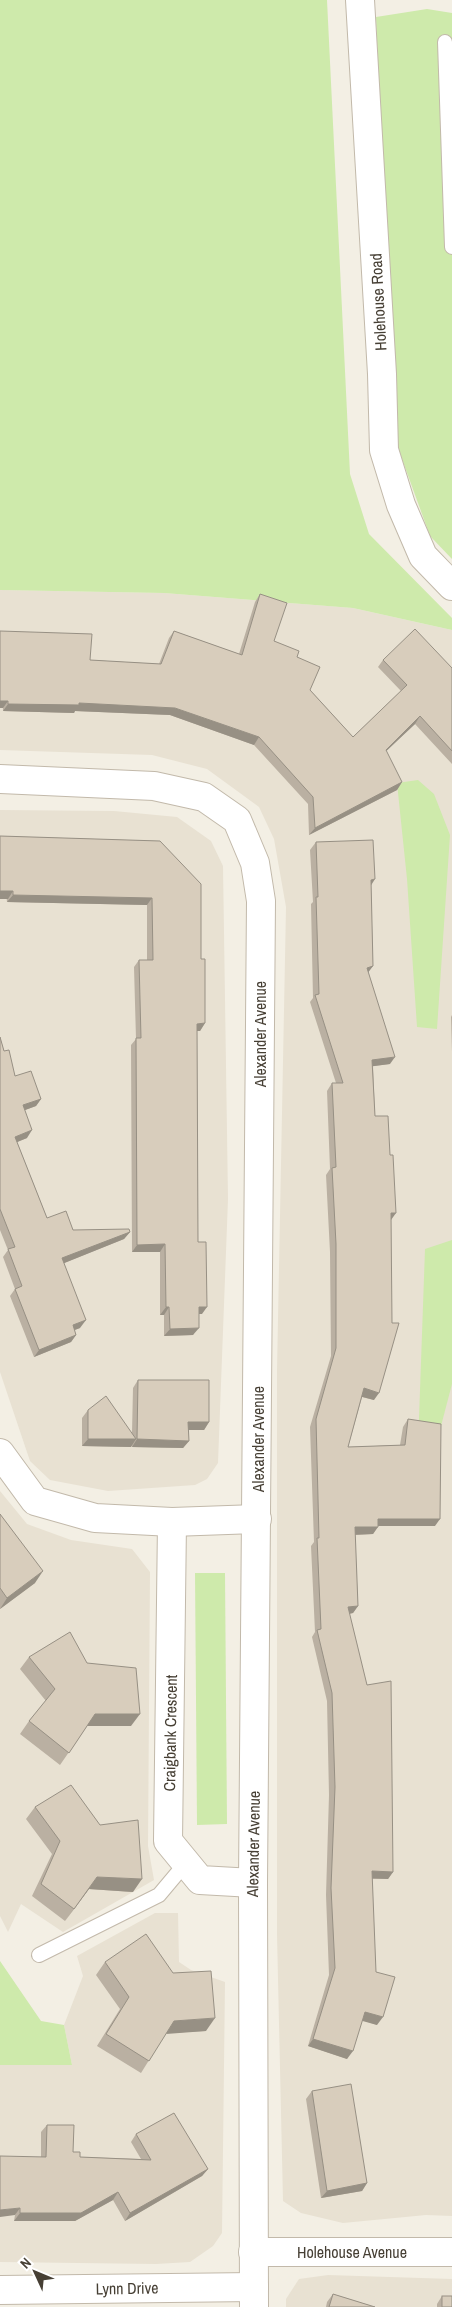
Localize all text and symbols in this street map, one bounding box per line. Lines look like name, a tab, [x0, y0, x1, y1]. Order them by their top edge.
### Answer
street label: Holehouse Road	[364, 253, 392, 351]
street label: Alexander Avenue	[249, 981, 271, 1088]
street label: Alexander Avenue	[247, 1386, 269, 1493]
street label: Craigbank Crescent	[158, 1674, 182, 1792]
street label: Alexander Avenue	[241, 1791, 265, 1898]
street label: Holehouse Avenue	[297, 2241, 407, 2263]
north arrow	[10, 2247, 60, 2297]
text: N	[16, 2254, 35, 2272]
street label: Lynn Drive	[95, 2276, 159, 2300]

